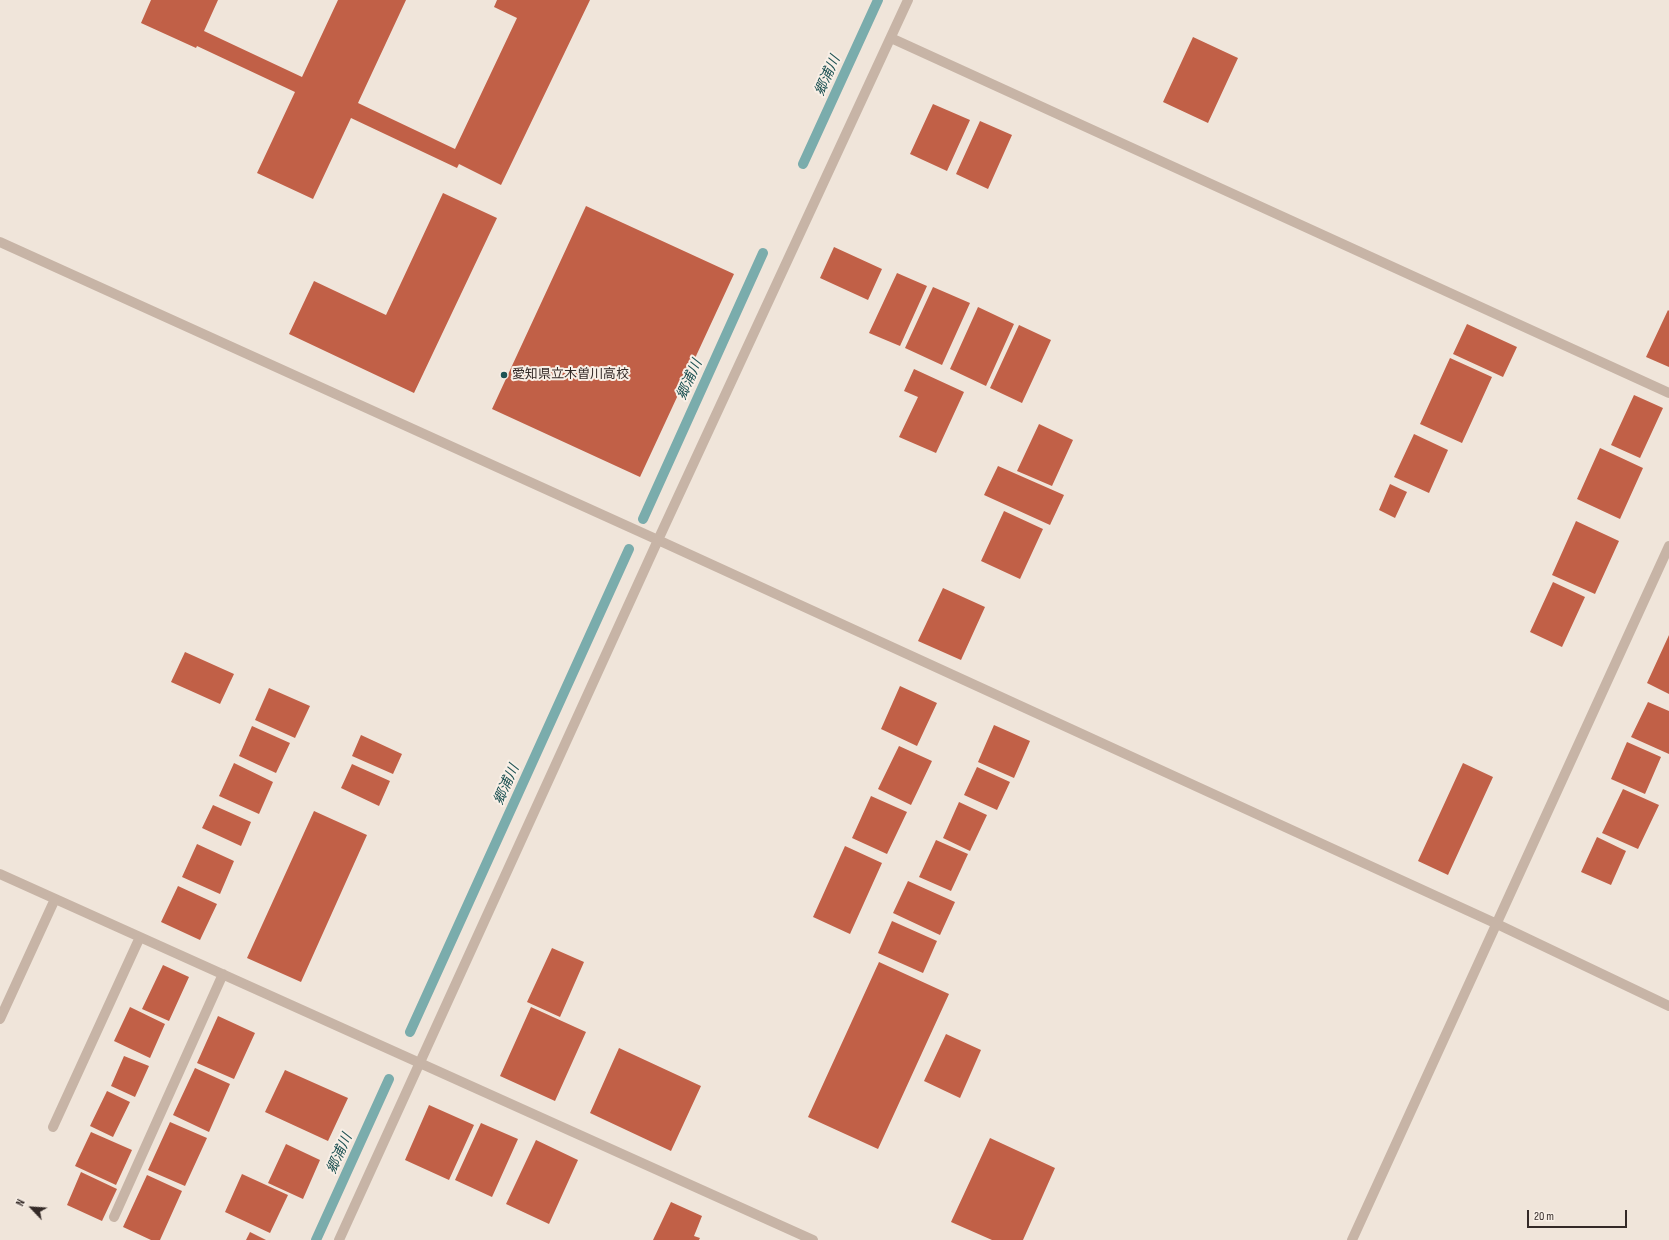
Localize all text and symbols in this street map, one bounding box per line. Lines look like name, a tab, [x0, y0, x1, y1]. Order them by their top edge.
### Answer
water label: 郷浦川	[812, 53, 844, 99]
water label: 郷浦川	[674, 357, 706, 403]
place label: 愛知県立木曽川高校	[512, 367, 629, 383]
marker: 愛知県立木曽川高校	[499, 370, 509, 380]
water label: 郷浦川	[491, 762, 523, 808]
water label: 郷浦川	[324, 1131, 356, 1177]
north arrow	[12, 1188, 52, 1228]
text: N	[14, 1197, 28, 1208]
scale bar	[1529, 1202, 1629, 1228]
text: 20 m	[1534, 1209, 1554, 1224]

